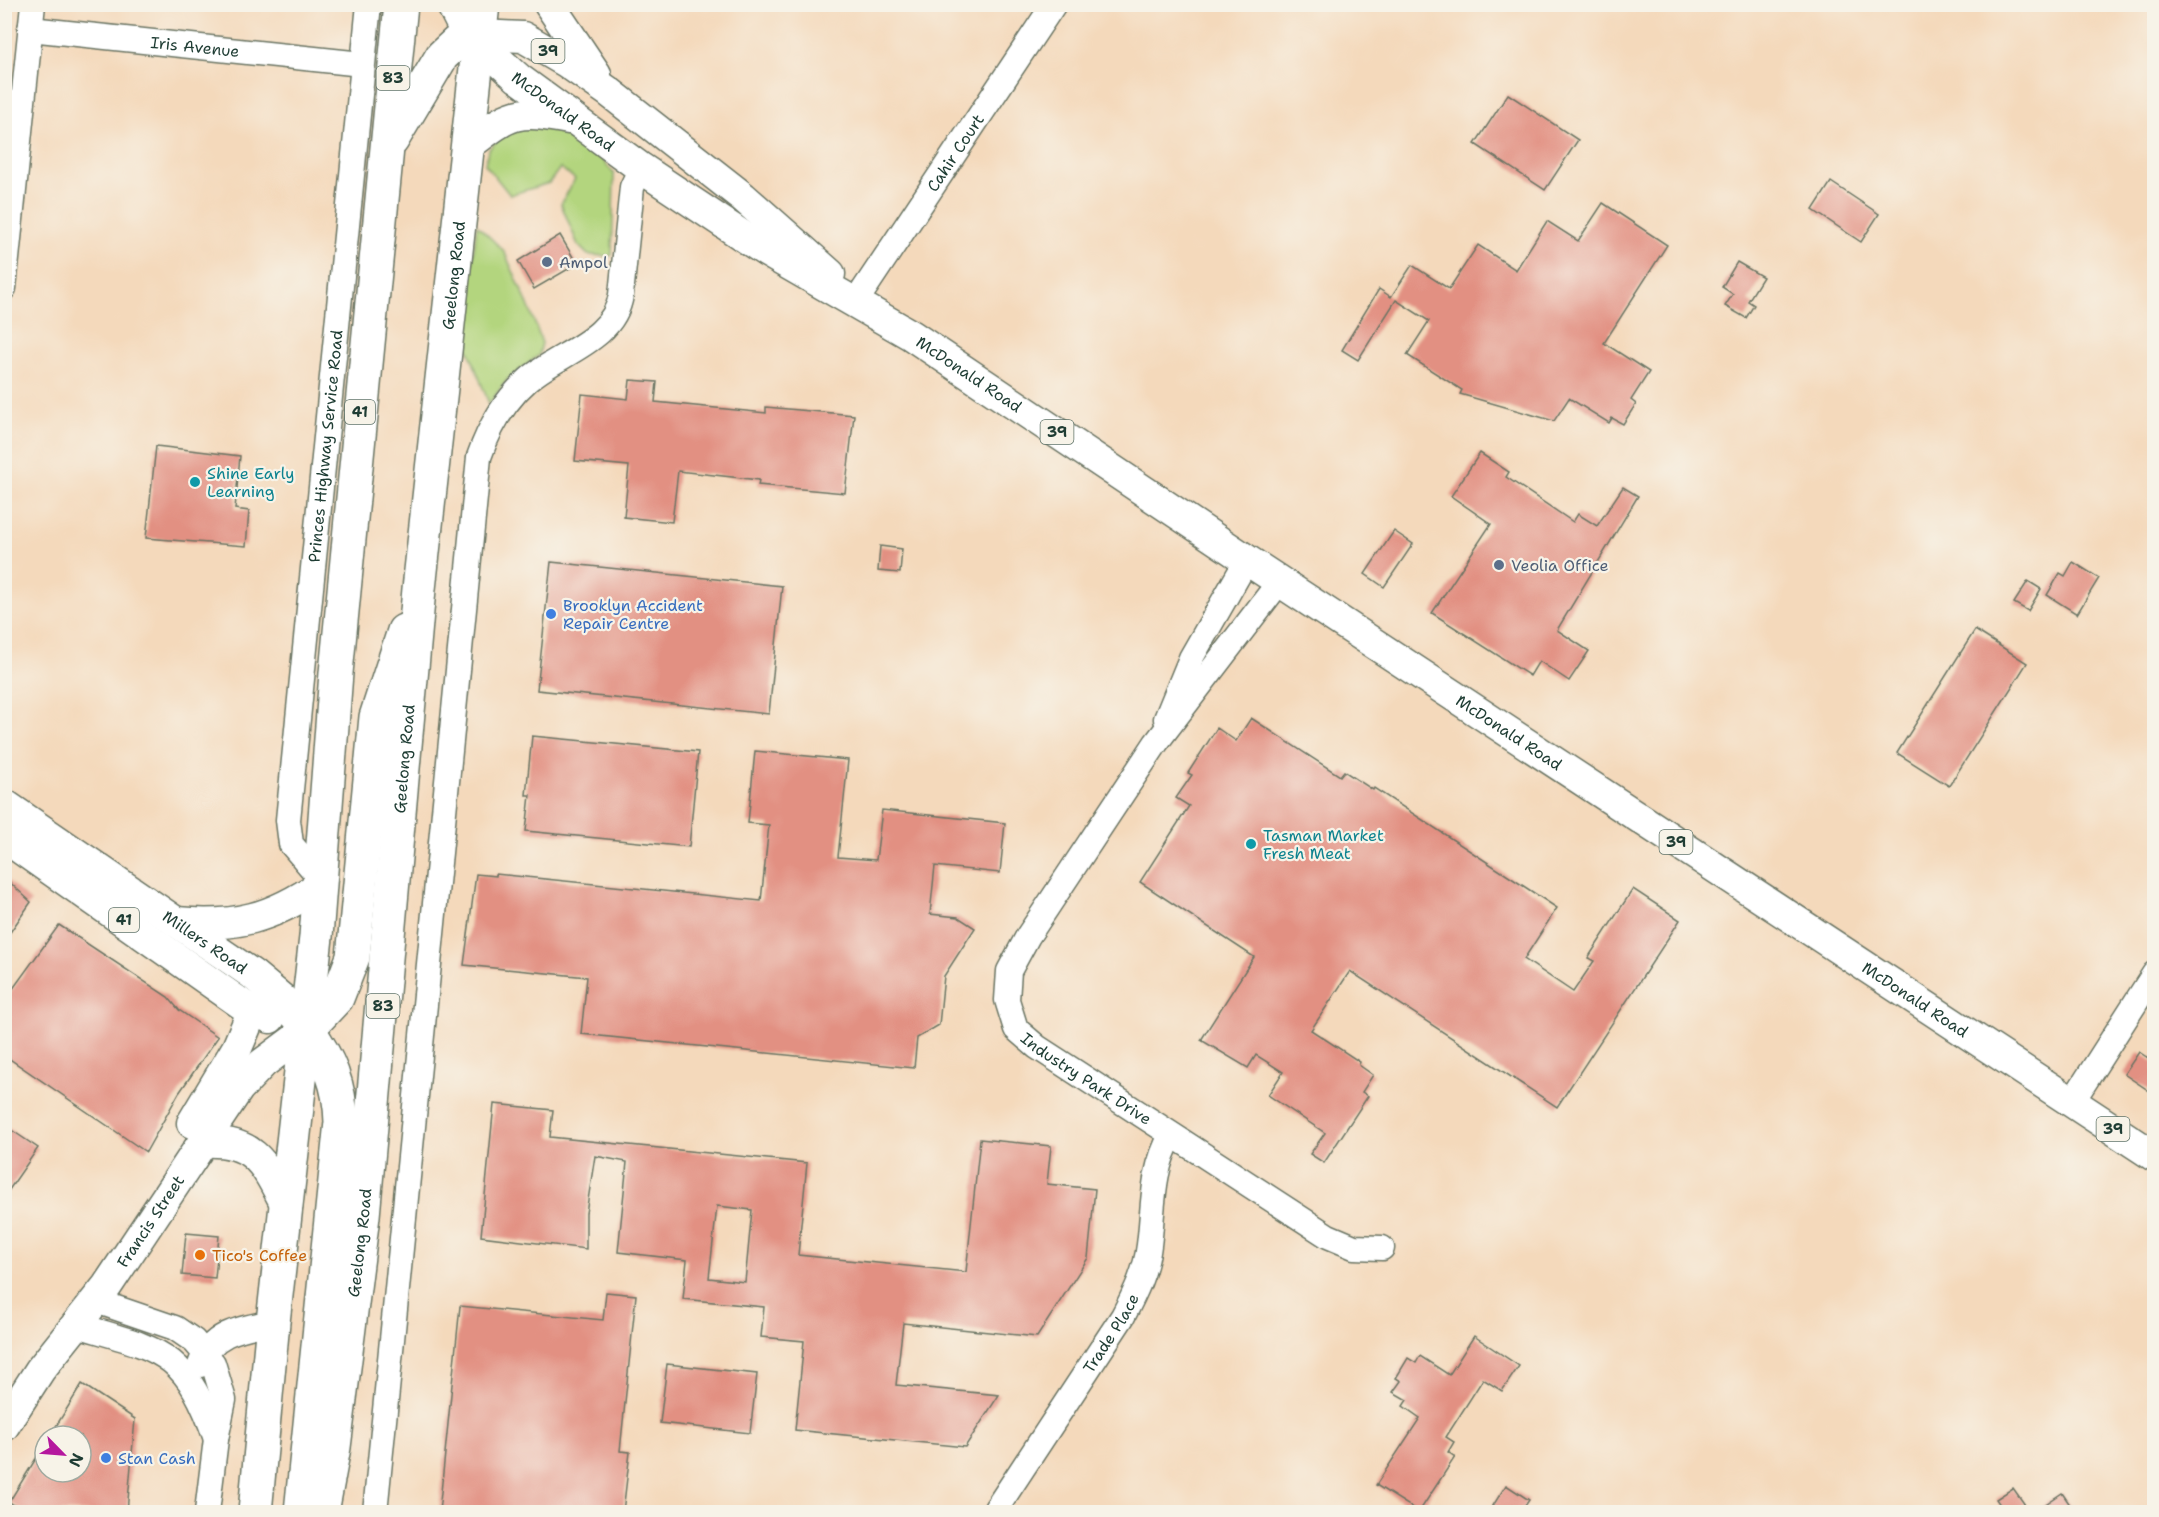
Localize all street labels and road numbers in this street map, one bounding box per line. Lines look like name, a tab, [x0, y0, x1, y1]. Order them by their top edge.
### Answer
street label: Iris Avenue	[149, 32, 241, 62]
road number: 39	[532, 39, 564, 63]
road number: 83	[376, 66, 410, 90]
street label: McDonald Road	[507, 67, 619, 156]
street label: Cahir Court	[922, 110, 989, 196]
street label: Geelong Road	[437, 220, 470, 331]
street label: Princes Highway Service Road	[304, 329, 348, 563]
street label: McDonald Road	[912, 331, 1026, 417]
road number: 41	[345, 400, 375, 424]
road number: 39	[1040, 420, 1074, 444]
street label: McDonald Road	[1452, 690, 1566, 775]
street label: Geelong Road	[389, 703, 420, 814]
road number: 39	[1660, 830, 1692, 854]
street label: Millers Road	[158, 906, 252, 979]
road number: 41	[109, 908, 139, 932]
street label: McDonald Road	[1858, 957, 1972, 1042]
road number: 83	[366, 994, 400, 1018]
street label: Industry Park Drive	[1016, 1028, 1155, 1130]
road number: 39	[2096, 1117, 2130, 1141]
street label: Francis Street	[112, 1171, 189, 1272]
street label: Geelong Road	[343, 1187, 376, 1298]
street label: Trade Place	[1078, 1290, 1144, 1377]

